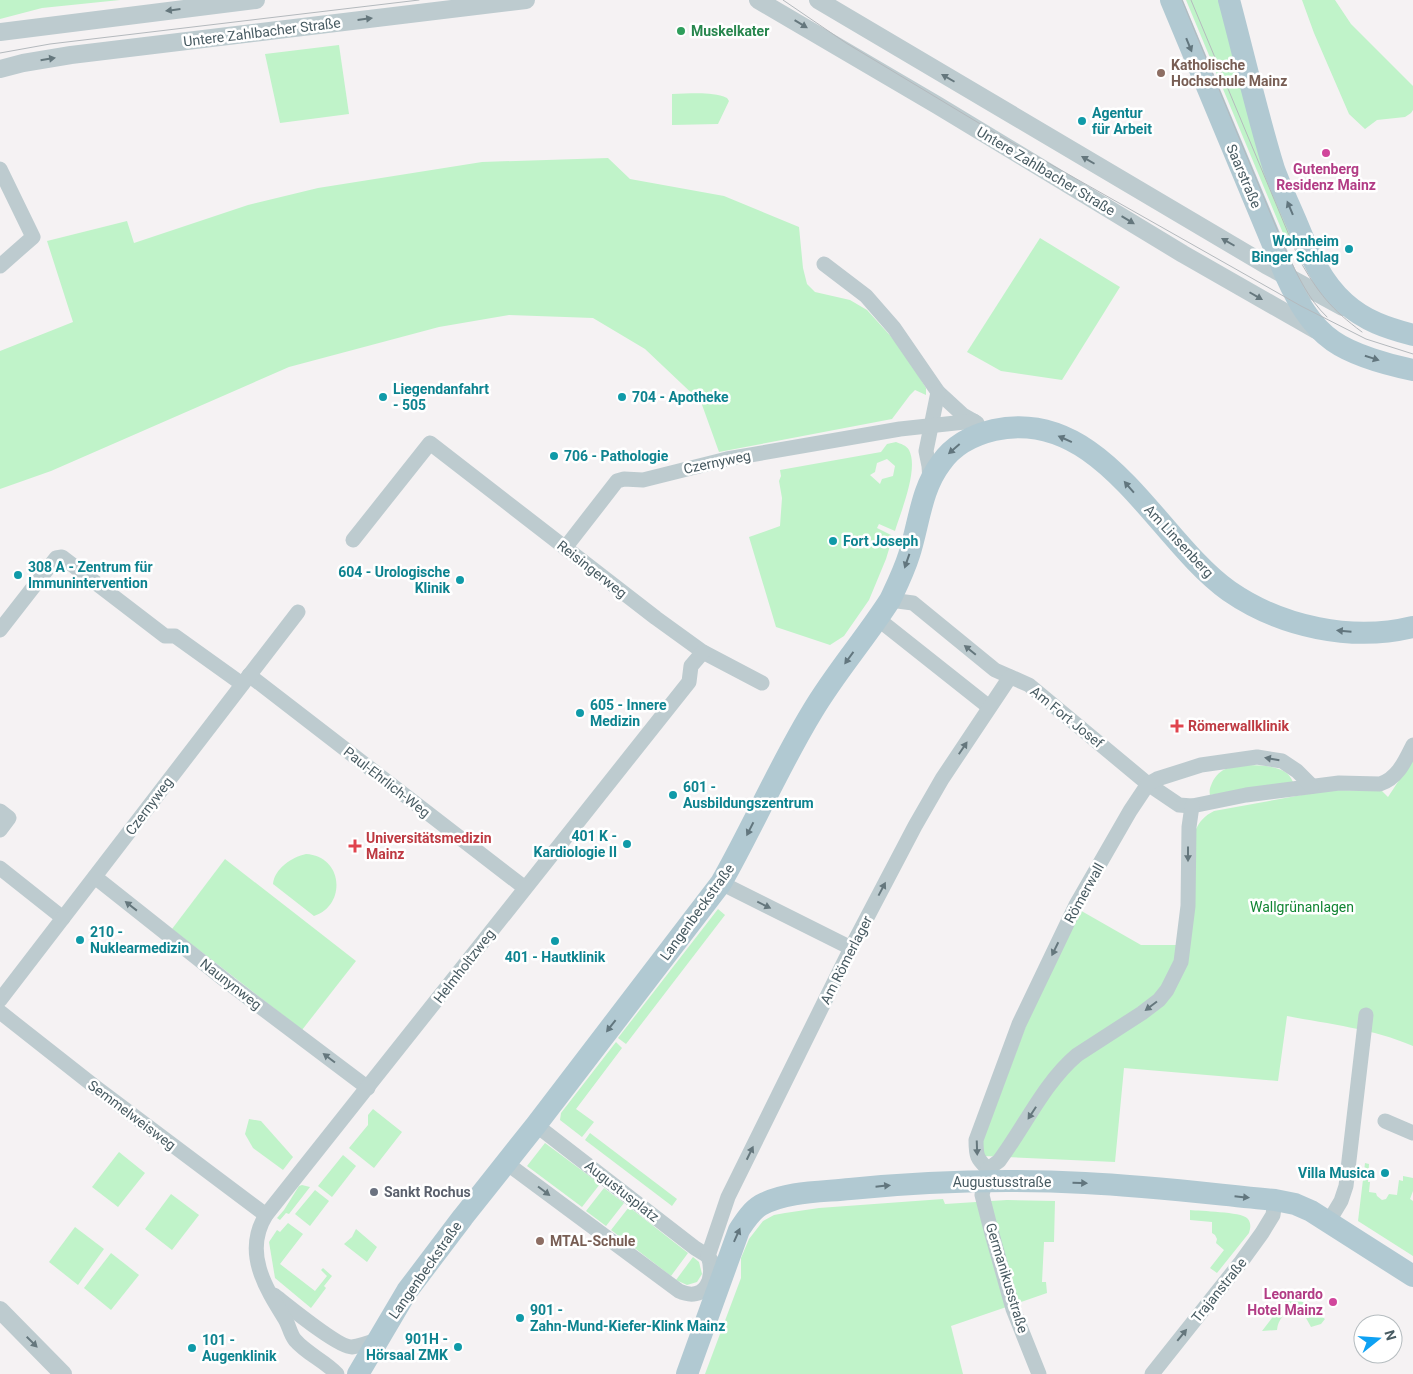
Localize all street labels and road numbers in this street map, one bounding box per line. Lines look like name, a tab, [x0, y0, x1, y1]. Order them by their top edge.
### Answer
street label: Untere Zahlbacher Straße	[182, 14, 342, 50]
street label: Untere Zahlbacher Straße	[974, 123, 1118, 219]
street label: Saarstraße	[1223, 142, 1265, 210]
street label: Czernyweg	[682, 447, 752, 477]
street label: Am Linsenberg	[1141, 501, 1217, 581]
street label: Reisingerweg	[554, 537, 630, 601]
street label: Am Fort Josef	[1027, 683, 1107, 751]
street label: Paul-Ehrlich-Weg	[341, 743, 433, 821]
street label: Czernyweg	[122, 774, 176, 838]
street label: Römerwall	[1061, 860, 1107, 926]
street label: Langenbeckstraße	[657, 861, 737, 963]
street label: Am Römerlager	[817, 913, 875, 1007]
street label: Helmholtzweg	[430, 926, 498, 1006]
street label: Naunynweg	[197, 955, 265, 1013]
street label: Semmelweisweg	[85, 1077, 179, 1153]
street label: Augustusplatz	[582, 1157, 662, 1225]
street label: Augustusstraße	[953, 1174, 1051, 1190]
street label: Langenbeckstraße	[385, 1218, 465, 1322]
street label: Germanikusstraße	[983, 1221, 1031, 1335]
street label: Trajanstraße	[1188, 1255, 1250, 1325]

